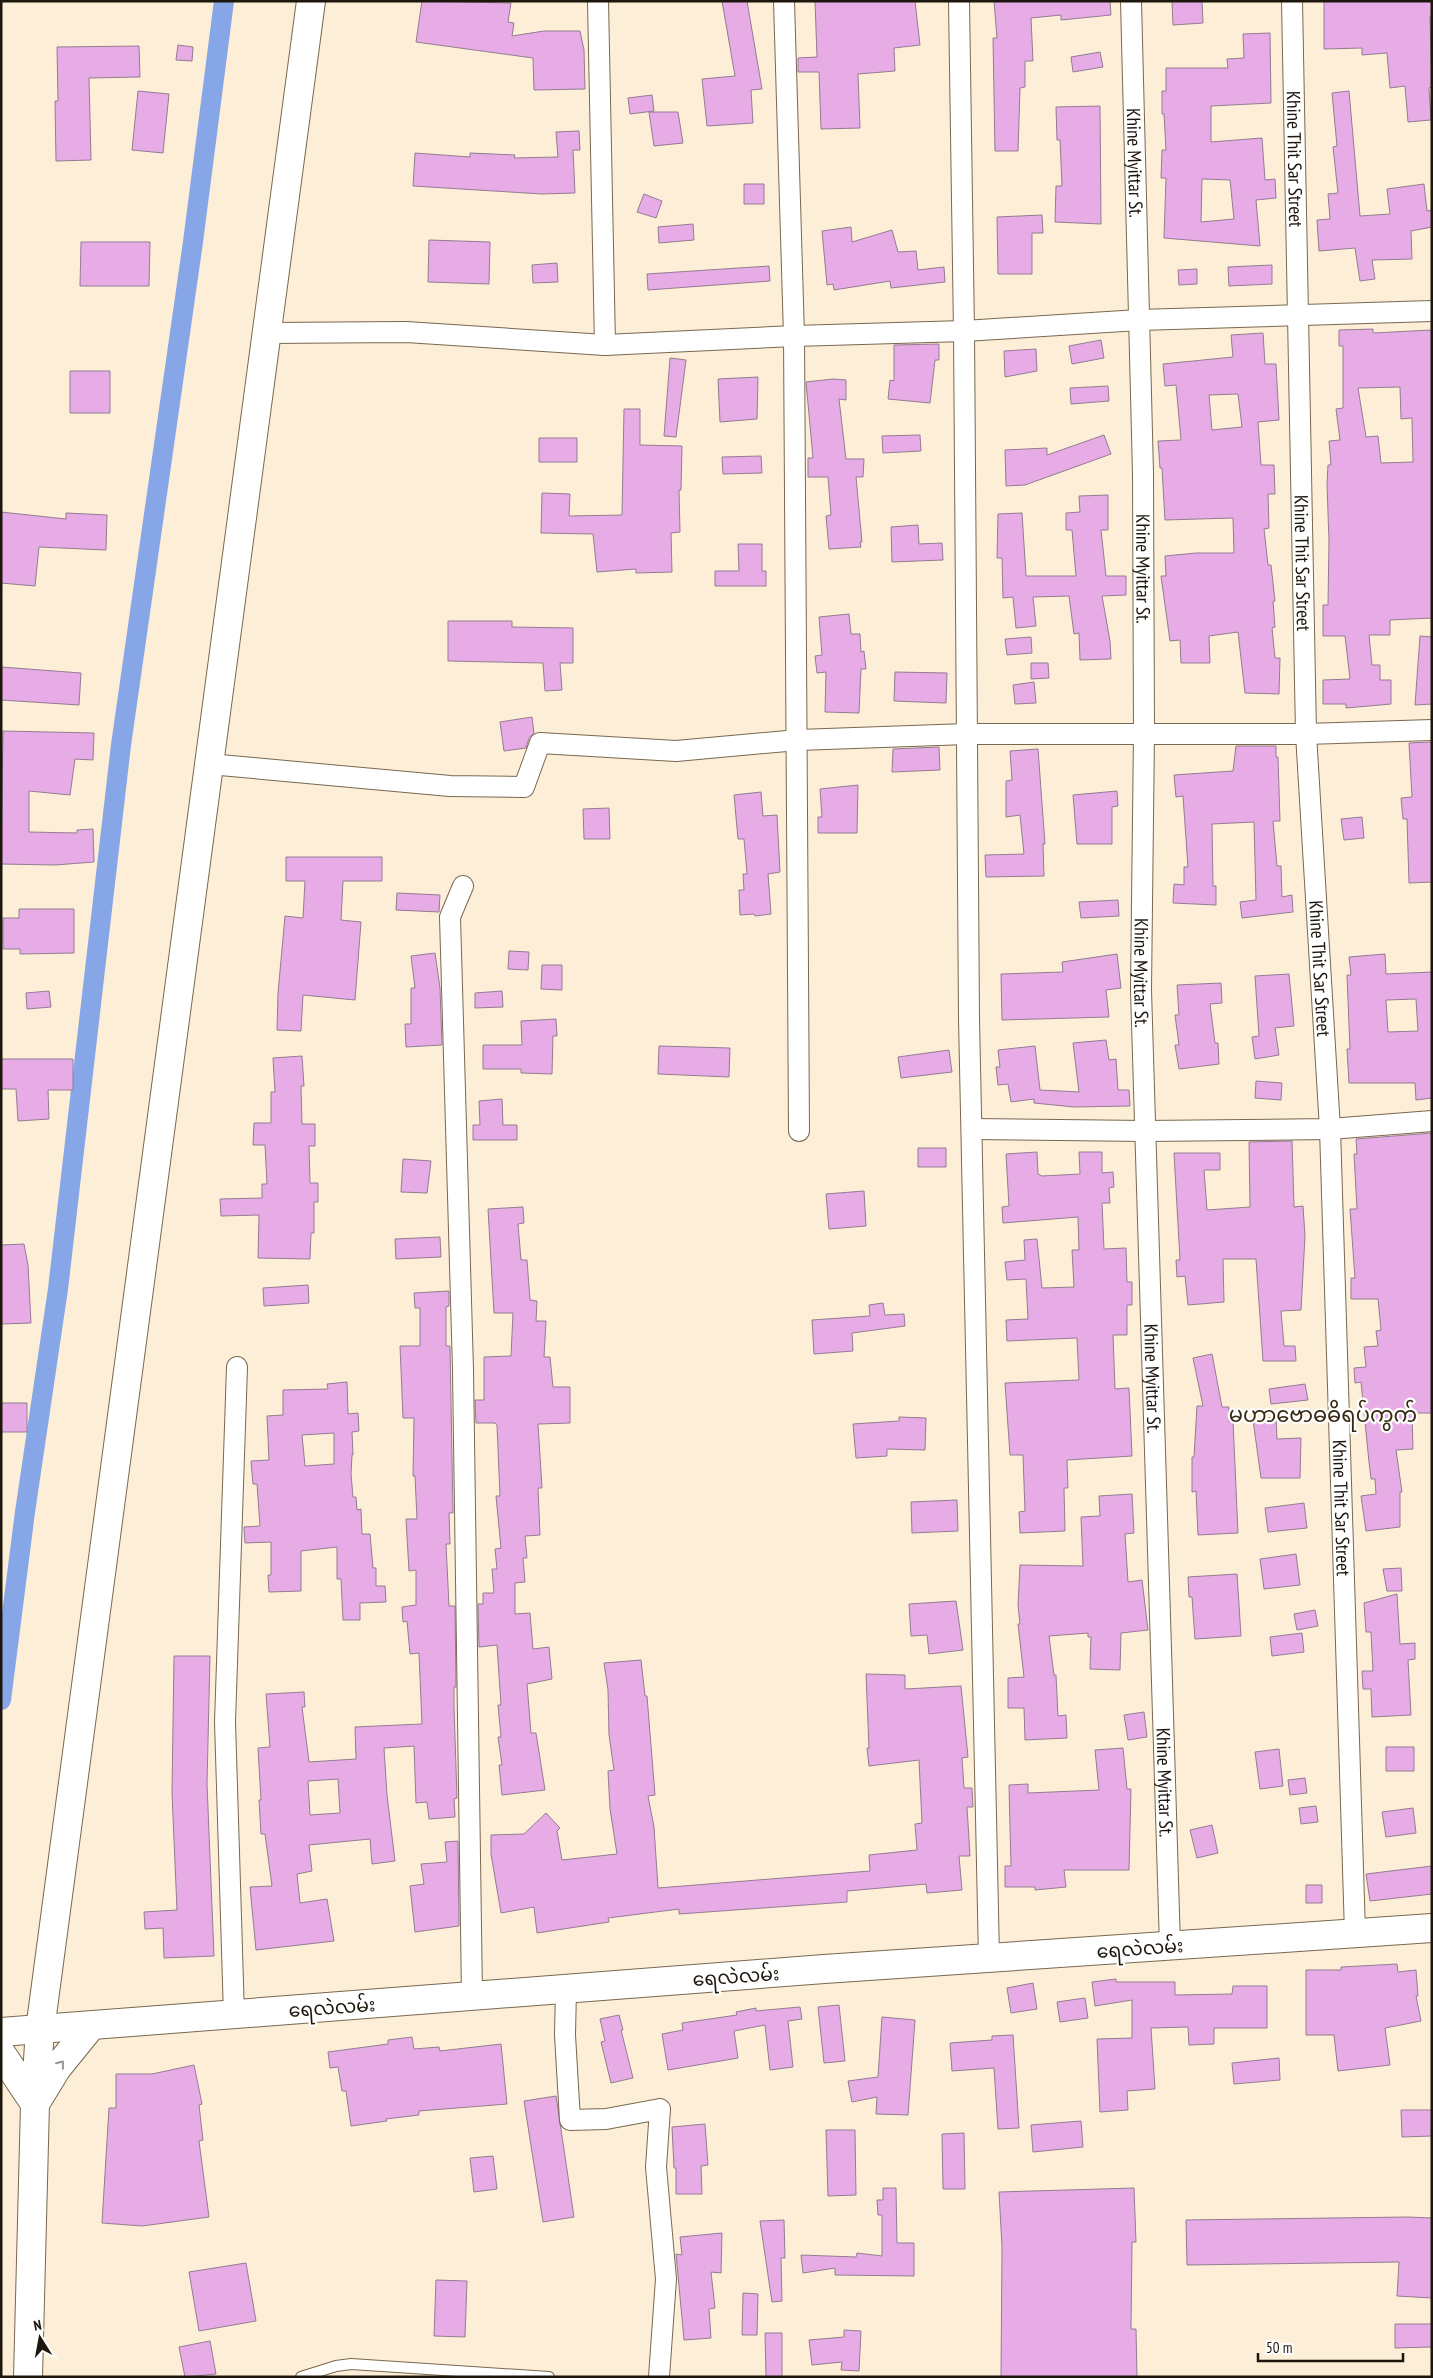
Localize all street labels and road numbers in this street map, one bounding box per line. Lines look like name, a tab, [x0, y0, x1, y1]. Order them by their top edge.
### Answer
street label: Khine Thit Sar Street	[1282, 91, 1308, 228]
street label: Khine Myittar St.	[1122, 108, 1149, 218]
street label: Khine Thit Sar Street	[1289, 495, 1316, 632]
street label: Khine Myittar St.	[1131, 514, 1156, 624]
street label: Khine Thit Sar Street	[1304, 900, 1336, 1038]
street label: Khine Myittar St.	[1129, 918, 1154, 1028]
street label: Khine Myittar St.	[1139, 1324, 1166, 1434]
street label: Khine Thit Sar Street	[1328, 1439, 1356, 1577]
street label: Khine Myittar St.	[1151, 1727, 1179, 1838]
street label: ရေလဲလမ်း	[1096, 1931, 1185, 1967]
street label: ရေလဲလမ်း	[692, 1959, 781, 1995]
street label: ရေလဲလမ်း	[288, 1990, 377, 2026]

